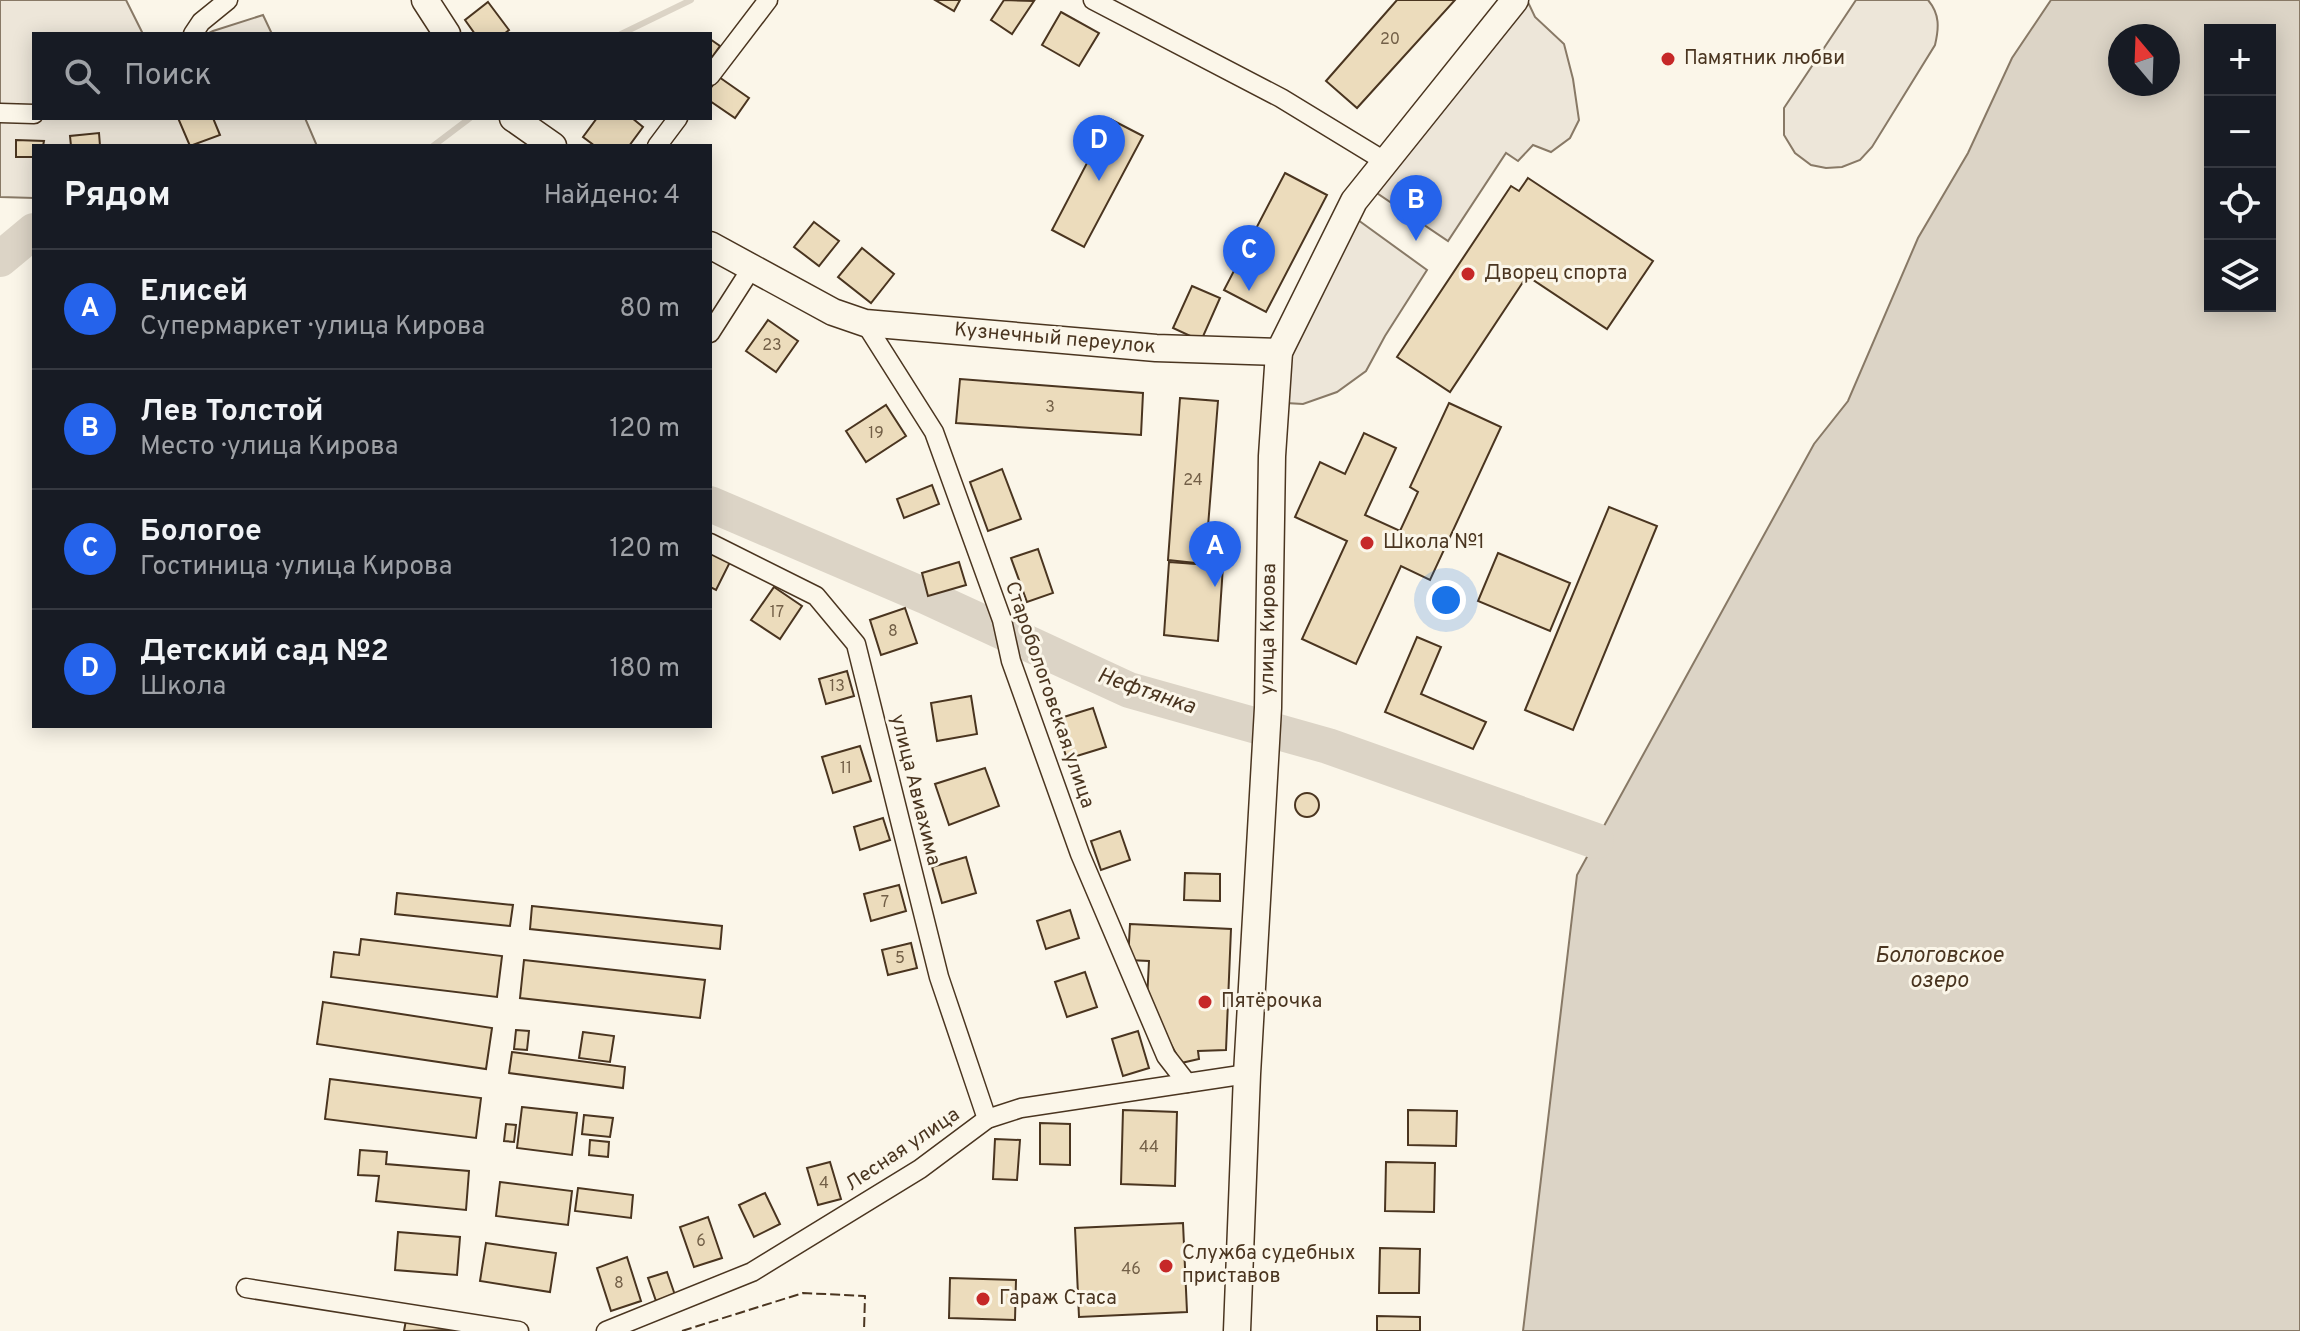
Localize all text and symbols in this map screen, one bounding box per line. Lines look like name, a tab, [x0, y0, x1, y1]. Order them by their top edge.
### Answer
north arrow	[2108, 24, 2180, 96]
map controls	[2204, 24, 2276, 312]
button: +	[2204, 24, 2276, 96]
house number: 20	[1380, 30, 1400, 50]
search box	[32, 32, 712, 120]
place label: Памятник любви	[1684, 46, 1845, 72]
marker: Памятник любви	[1659, 50, 1677, 68]
icon: search	[60, 54, 104, 98]
text: Поиск	[124, 58, 212, 95]
button: −	[2204, 96, 2276, 168]
pin: D	[1073, 115, 1125, 181]
button: locate	[2204, 168, 2276, 240]
text: Рядом	[64, 175, 171, 218]
pin: B	[1390, 175, 1442, 241]
text: Найдено: 4	[544, 180, 680, 213]
pin: C	[1223, 225, 1275, 291]
button: layers	[2204, 240, 2276, 312]
place label: Дворец спорта	[1484, 261, 1627, 287]
marker: Дворец спорта	[1459, 265, 1477, 283]
text: Елисей	[140, 274, 248, 311]
text: A	[81, 293, 99, 326]
text: 80 m	[620, 293, 680, 326]
text: Супермаркет · улица Кирова	[140, 311, 485, 344]
street label: Кузнечный переулок	[953, 317, 1157, 361]
house number: 23	[762, 336, 782, 356]
text: Лев Толстой	[140, 394, 324, 431]
house number: 3	[1045, 398, 1055, 418]
text: B	[81, 413, 99, 446]
text: 120 m	[610, 413, 680, 446]
house number: 19	[868, 424, 884, 444]
text: Место · улица Кирова	[140, 431, 398, 464]
house number: 24	[1183, 471, 1203, 491]
text: Бологое	[140, 514, 262, 551]
pin: A	[1189, 521, 1241, 587]
place label: Школа №1	[1383, 530, 1485, 556]
text: C	[82, 533, 98, 566]
text: 120 m	[610, 533, 680, 566]
marker: Школа №1	[1358, 534, 1376, 552]
text: Гостиница · улица Кирова	[140, 551, 452, 584]
street label: улица Кирова	[1255, 563, 1283, 695]
street label: Старобологовская улица	[998, 578, 1100, 812]
your location	[1426, 580, 1466, 620]
house number: 17	[770, 603, 784, 623]
house number: 8	[888, 622, 898, 642]
text: Детский сад №2	[140, 634, 389, 671]
text: D	[81, 653, 99, 686]
text: 180 m	[610, 653, 680, 686]
water label: Нефтянка	[1093, 663, 1199, 722]
text: Школа	[140, 671, 226, 704]
house number: 13	[829, 677, 845, 697]
street label: улица Авиахима	[884, 712, 946, 868]
house number: 11	[840, 759, 852, 779]
house number: 7	[881, 893, 889, 913]
water label: Бологовское озеро	[1875, 943, 2004, 995]
house number: 5	[895, 949, 905, 969]
place label: Пятёрочка	[1221, 989, 1322, 1015]
marker: Пятёрочка	[1196, 993, 1214, 1011]
street label: Лесная улица	[841, 1102, 965, 1198]
house number: 44	[1139, 1138, 1159, 1158]
house number: 4	[819, 1174, 829, 1194]
house number: 6	[696, 1232, 706, 1252]
place label: Служба судебных приставов	[1182, 1241, 1355, 1290]
marker: Служба судебных приставов	[1157, 1257, 1175, 1275]
house number: 46	[1121, 1260, 1141, 1280]
house number: 8	[614, 1274, 624, 1294]
place label: Гараж Стаса	[999, 1286, 1117, 1312]
marker: Гараж Стаса	[974, 1290, 992, 1308]

